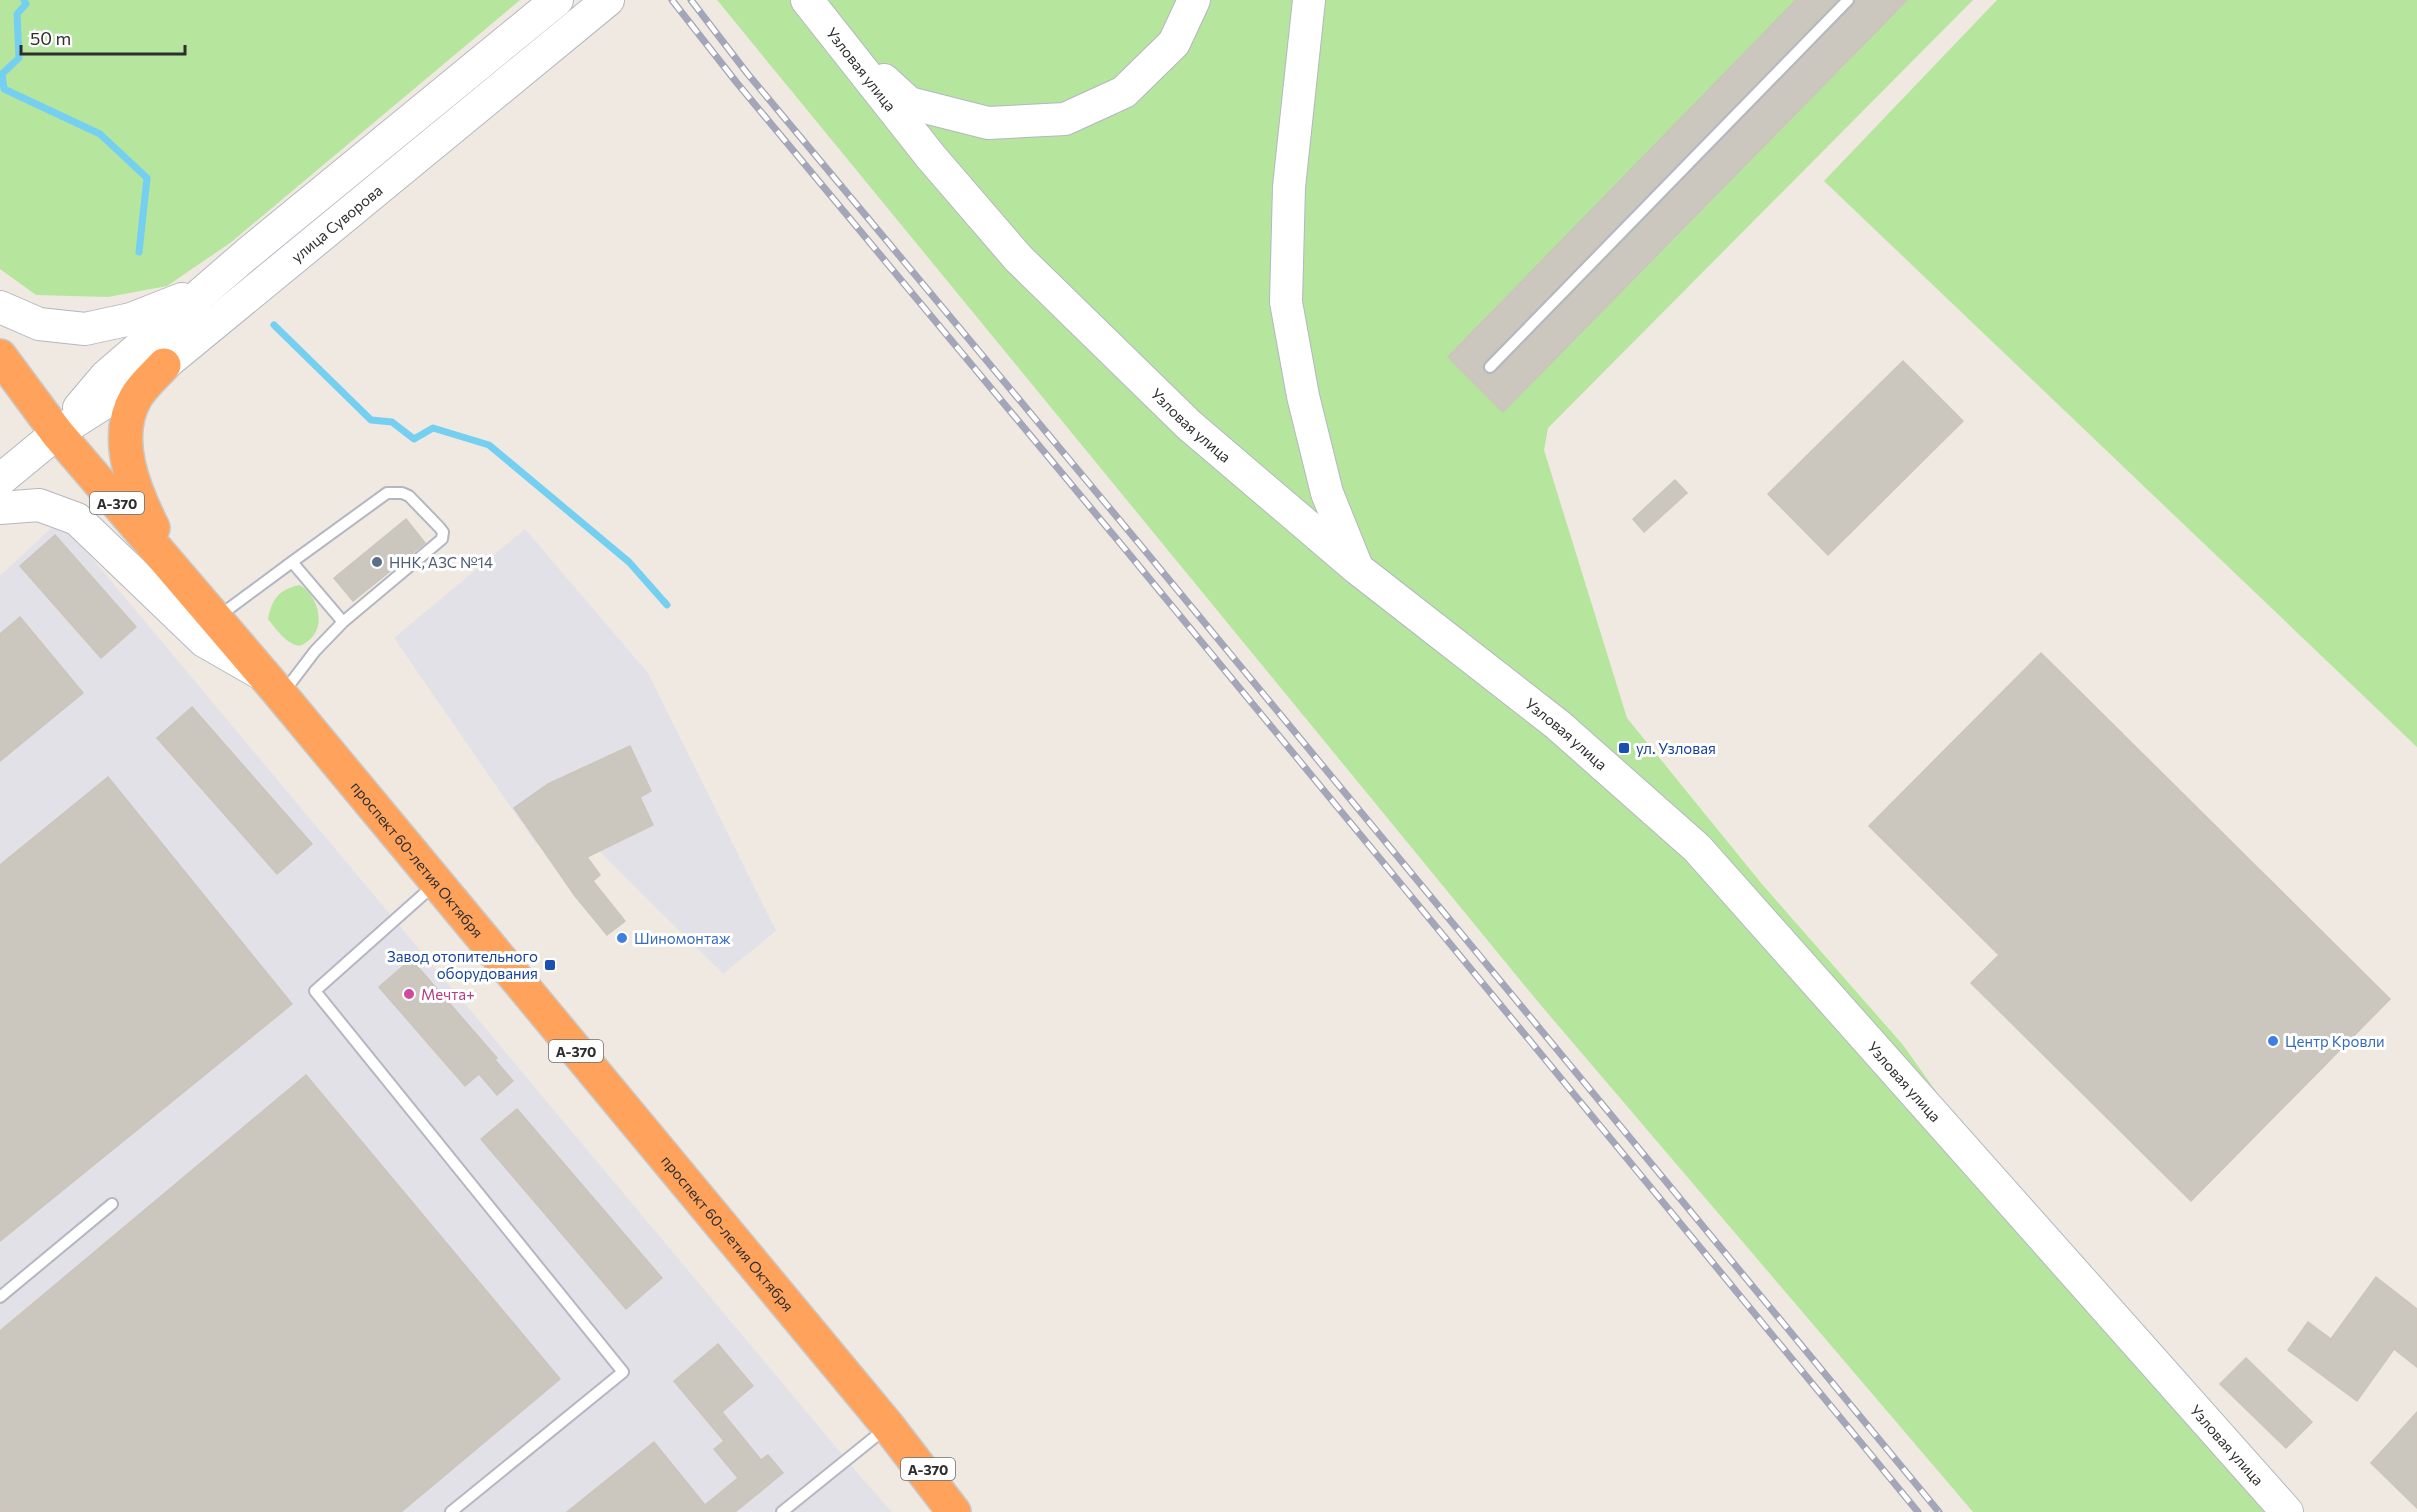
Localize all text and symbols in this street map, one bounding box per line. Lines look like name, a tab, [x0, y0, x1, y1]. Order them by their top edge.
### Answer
scale bar	[21, 18, 184, 56]
street label: Узловая улица	[823, 24, 900, 114]
text: 50 m	[30, 27, 71, 49]
street label: улица Суворова	[288, 181, 386, 266]
street label: Узловая улица	[1148, 384, 1235, 466]
road number: А-370	[90, 492, 144, 514]
place label: ННК, АЗС №14	[389, 553, 493, 571]
marker: ННК, АЗС №14	[370, 555, 384, 569]
street label: Узловая улица	[1522, 694, 1611, 773]
place label: ул. Узловая	[1636, 739, 1716, 757]
marker: ул. Узловая	[1617, 741, 1631, 755]
street label: проспект 60-летия Октября	[347, 778, 487, 941]
place label: Шиномонтаж	[634, 929, 731, 947]
marker: Шиномонтаж	[615, 931, 629, 945]
place label: Завод отопительного оборудования	[387, 947, 538, 982]
marker: Завод отопительного оборудования	[543, 958, 557, 972]
place label: Мечта+	[421, 985, 475, 1003]
marker: Мечта+	[402, 987, 416, 1001]
place label: Центр Кровли	[2285, 1032, 2385, 1050]
marker: Центр Кровли	[2266, 1034, 2280, 1048]
street label: Узловая улица	[1864, 1038, 1945, 1125]
road number: А-370	[549, 1040, 603, 1062]
street label: проспект 60-летия Октября	[658, 1151, 798, 1315]
street label: Узловая улица	[2187, 1401, 2268, 1489]
road number: А-370	[901, 1458, 955, 1480]

